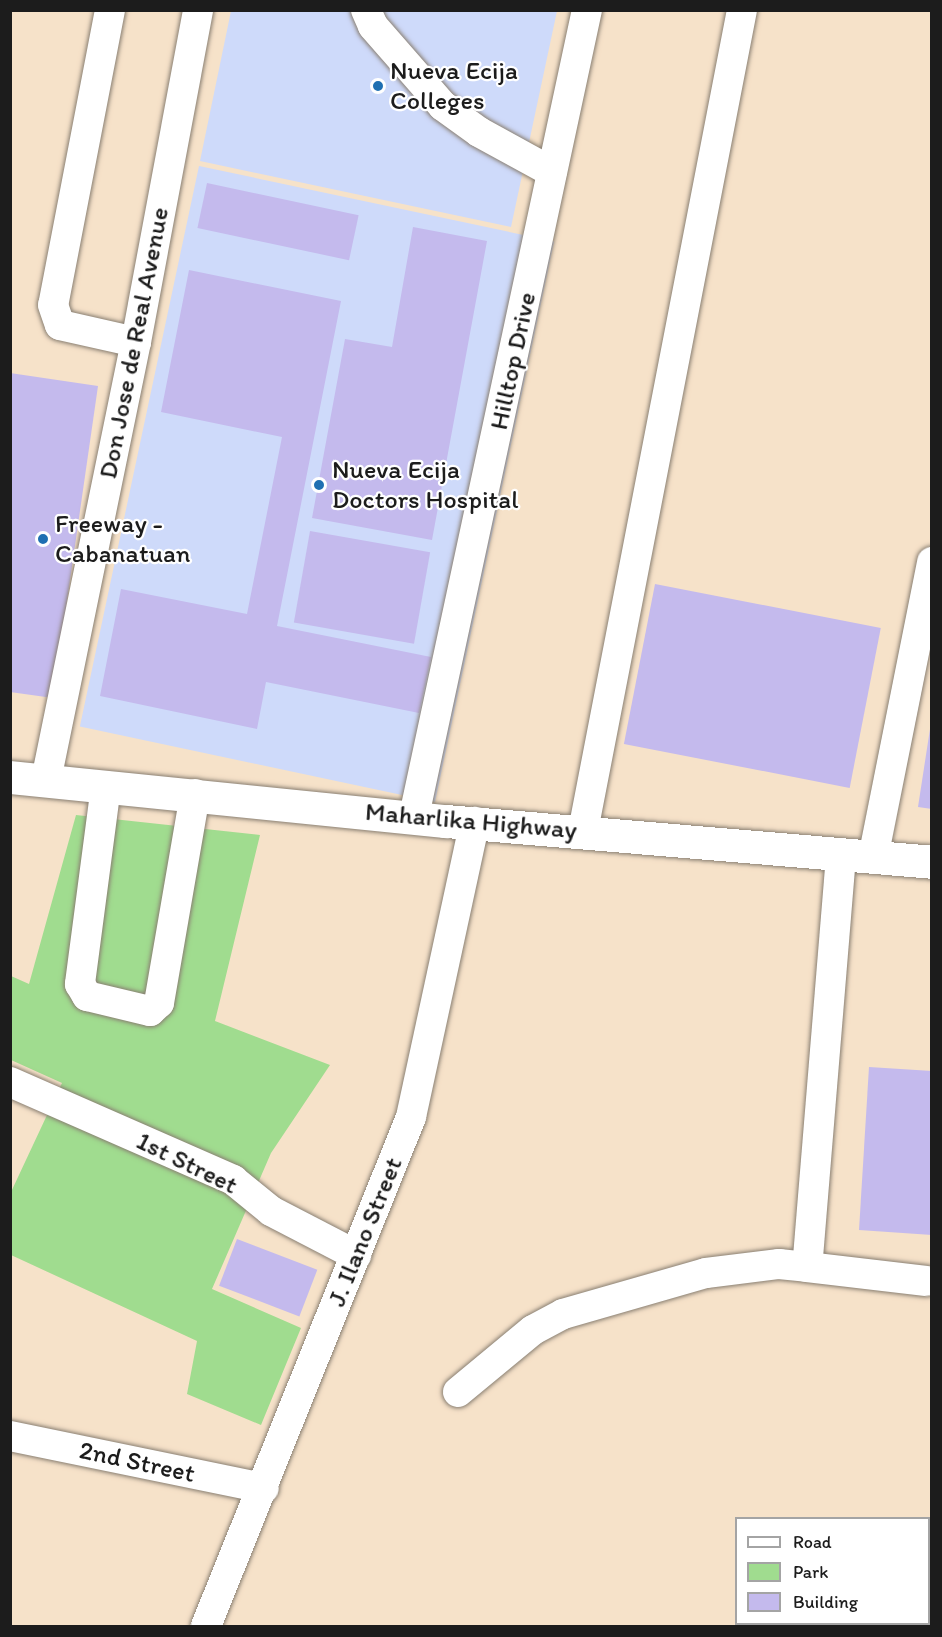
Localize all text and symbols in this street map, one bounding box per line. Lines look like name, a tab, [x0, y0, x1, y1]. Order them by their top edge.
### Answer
place label: Nueva Ecija Colleges	[390, 55, 518, 116]
marker: Nueva Ecija Colleges	[371, 79, 385, 93]
street label: Don Jose de Real Avenue	[93, 206, 175, 480]
street label: Hilltop Drive	[483, 289, 543, 433]
place label: Nueva Ecija Doctors Hospital	[332, 454, 518, 516]
marker: Nueva Ecija Doctors Hospital	[310, 476, 328, 494]
place label: Freeway - Cabanatuan	[55, 508, 191, 570]
marker: Freeway - Cabanatuan	[36, 532, 50, 546]
street label: Maharlika Highway	[364, 796, 578, 846]
street label: 1st Street	[132, 1125, 242, 1201]
street label: J. Ilano Street	[321, 1153, 409, 1311]
street label: 2nd Street	[77, 1435, 197, 1489]
legend	[735, 1517, 930, 1625]
text: Road	[793, 1531, 832, 1553]
text: Park	[793, 1561, 828, 1583]
text: Building	[793, 1591, 858, 1613]

